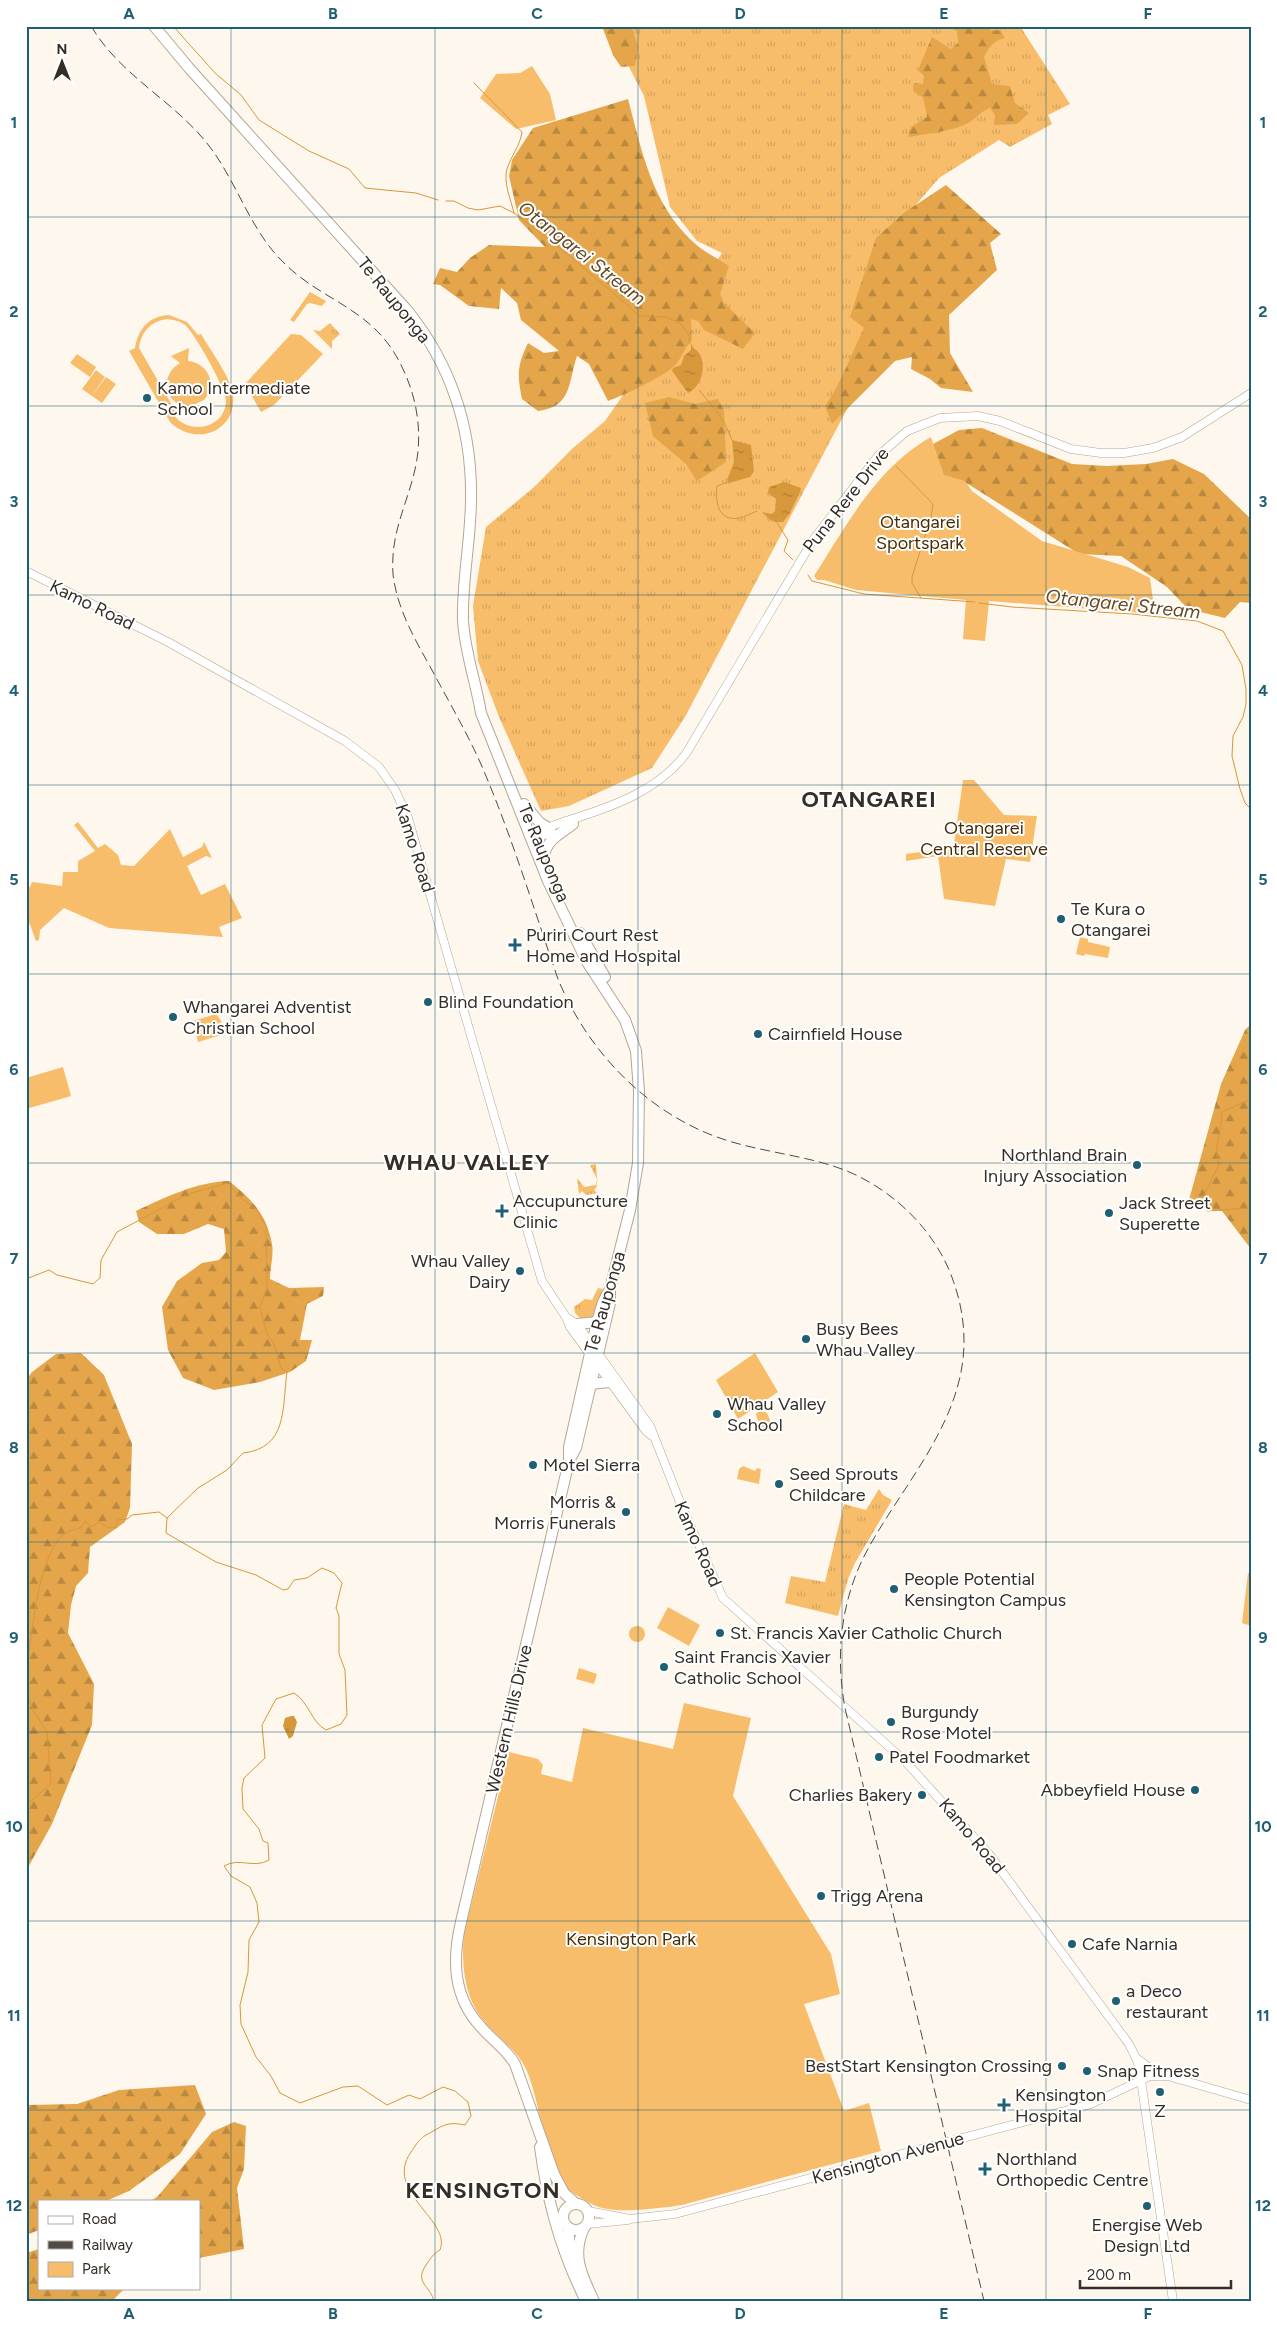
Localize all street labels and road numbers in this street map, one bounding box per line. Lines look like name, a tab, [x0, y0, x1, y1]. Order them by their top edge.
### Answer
street label: Te Rauponga	[353, 252, 435, 348]
street label: Puna Rere Drive	[798, 443, 894, 557]
street label: Kamo Road	[46, 575, 138, 635]
street label: Kamo Road	[390, 801, 440, 895]
street label: Te Rauponga	[513, 801, 575, 905]
street label: Te Rauponga	[580, 1249, 630, 1355]
street label: Kamo Road	[669, 1498, 727, 1590]
street label: Western Hills Drive	[481, 1642, 537, 1796]
street label: Kamo Road	[934, 1794, 1010, 1878]
street label: Kensington Avenue	[810, 2127, 967, 2189]

